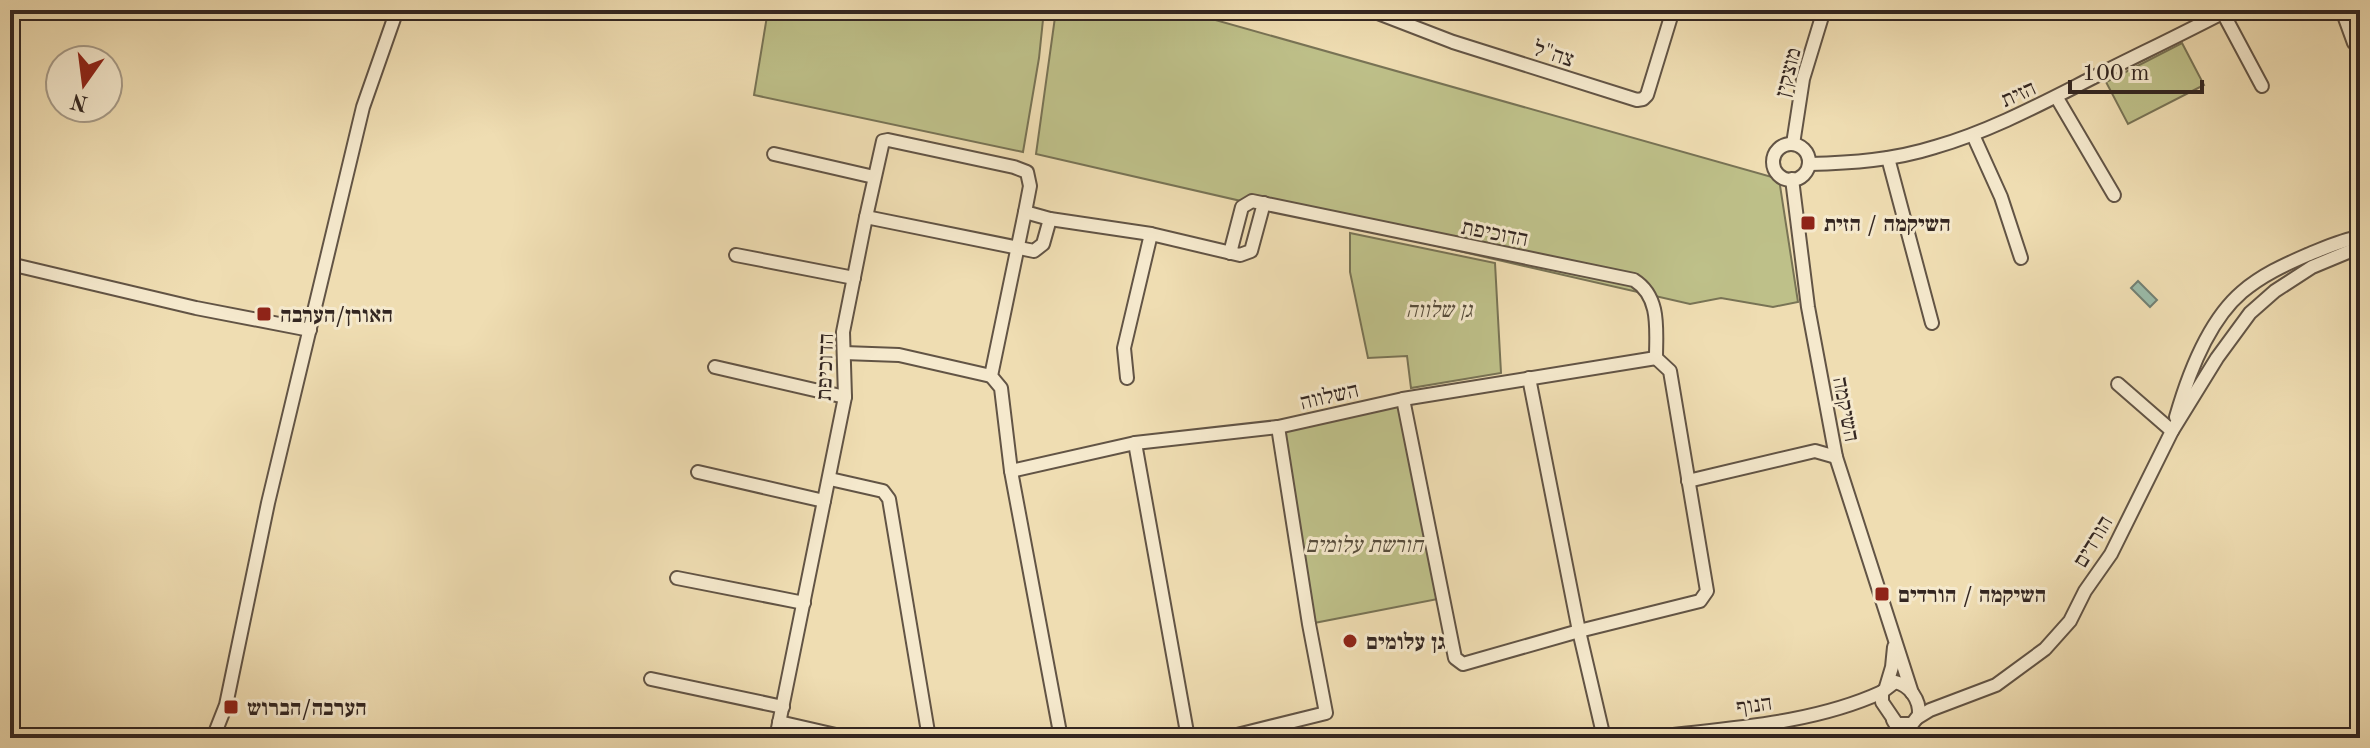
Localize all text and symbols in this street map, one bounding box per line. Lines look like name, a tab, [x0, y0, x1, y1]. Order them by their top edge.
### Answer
street label: צה"ל	[1530, 37, 1577, 72]
north arrow	[44, 44, 124, 124]
scale bar	[2070, 44, 2202, 94]
street label: מוצקין	[1772, 46, 1806, 99]
text: 100 m	[2082, 62, 2150, 86]
street label: הזית	[1998, 78, 2040, 112]
text: N	[69, 89, 90, 114]
marker: השיקמה / הזית	[1799, 214, 1817, 232]
place label: השיקמה / הזית	[1824, 214, 1951, 236]
street label: הדוכיפת	[1459, 217, 1530, 251]
park label: גן שלווה	[1406, 299, 1474, 322]
marker: האורן/הערבה	[255, 305, 273, 323]
place label: האורן/הערבה	[280, 305, 393, 327]
street label: הדוכיפת	[814, 333, 838, 401]
street label: השיקמה	[1828, 375, 1862, 444]
street label: השלווה	[1298, 379, 1361, 414]
street label: הורדים	[2070, 512, 2118, 572]
park label: חורשת עלומים	[1305, 534, 1425, 557]
marker: השיקמה / הורדים	[1873, 585, 1891, 603]
place label: השיקמה / הורדים	[1898, 585, 2046, 607]
place label: גן עלומים	[1366, 631, 1446, 654]
marker: גן עלומים	[1341, 632, 1359, 650]
street label: הנוף	[1735, 693, 1774, 719]
marker: הערבה/הברוש	[222, 698, 240, 716]
place label: הערבה/הברוש	[247, 698, 367, 720]

